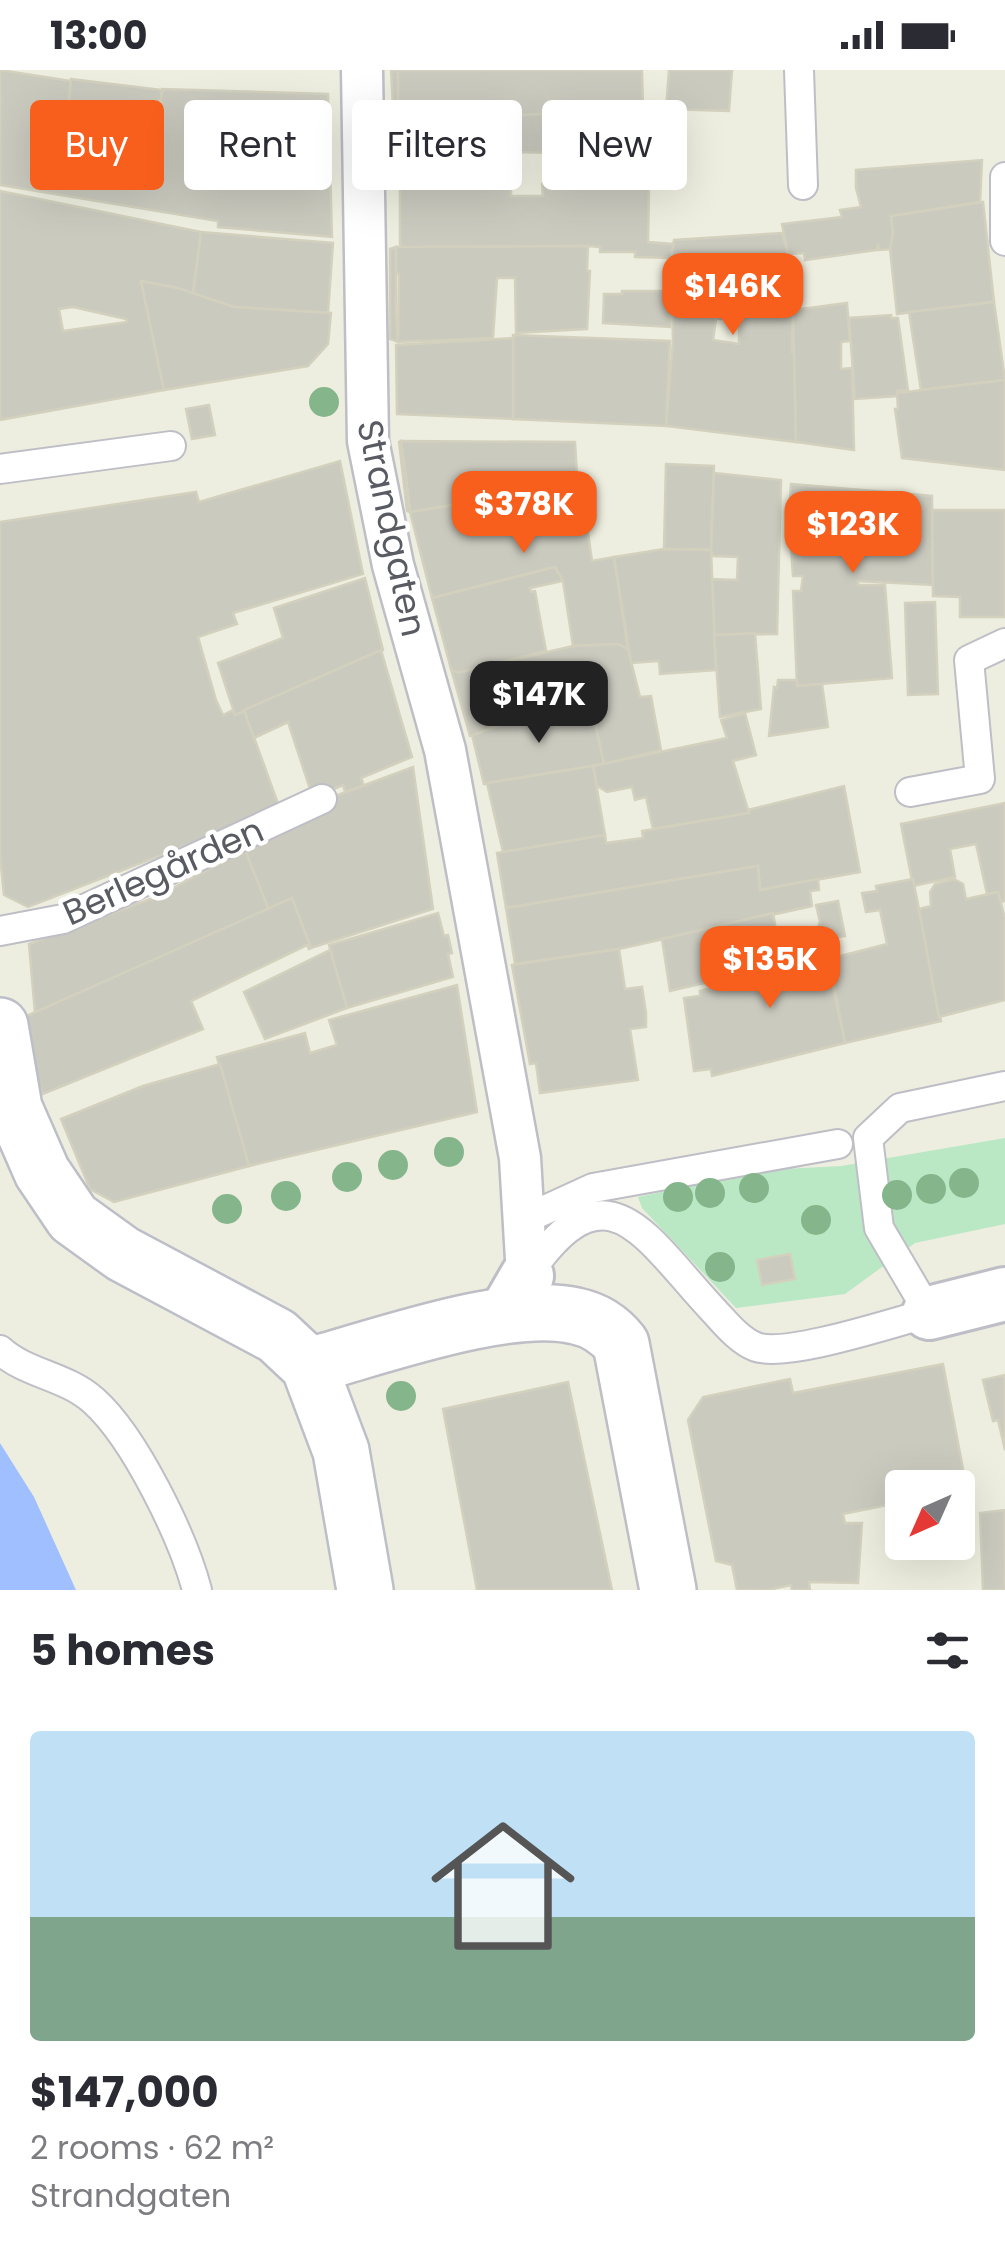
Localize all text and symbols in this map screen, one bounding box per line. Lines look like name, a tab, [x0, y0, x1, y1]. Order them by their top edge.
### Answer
text: 13:00	[50, 9, 148, 62]
chip: Buy	[30, 100, 164, 190]
chip: Rent	[184, 100, 332, 190]
chip: Filters	[352, 100, 522, 190]
chip: New	[542, 100, 687, 190]
pin: $146K	[663, 253, 803, 338]
text: $146K	[684, 263, 782, 308]
street label: Strandgaten	[345, 415, 439, 641]
pin: $378K	[454, 471, 594, 556]
text: $378K	[474, 481, 574, 526]
pin: $123K	[783, 491, 923, 576]
text: $123K	[806, 501, 900, 546]
pin: $147K	[469, 661, 609, 746]
text: $147K	[492, 671, 586, 716]
street label: Berlegården	[55, 805, 271, 937]
pin: $135K	[700, 926, 840, 1011]
text: $135K	[722, 936, 818, 981]
north arrow	[885, 1470, 975, 1560]
map controls	[885, 1470, 975, 1560]
text: 5 homes	[30, 1621, 215, 1680]
icon: filters	[920, 1623, 975, 1678]
icon: home	[413, 1796, 593, 1976]
text: $147,000	[30, 2063, 219, 2122]
text: 2 rooms · 62 m²	[30, 2125, 274, 2170]
text: Strandgaten	[30, 2173, 231, 2218]

